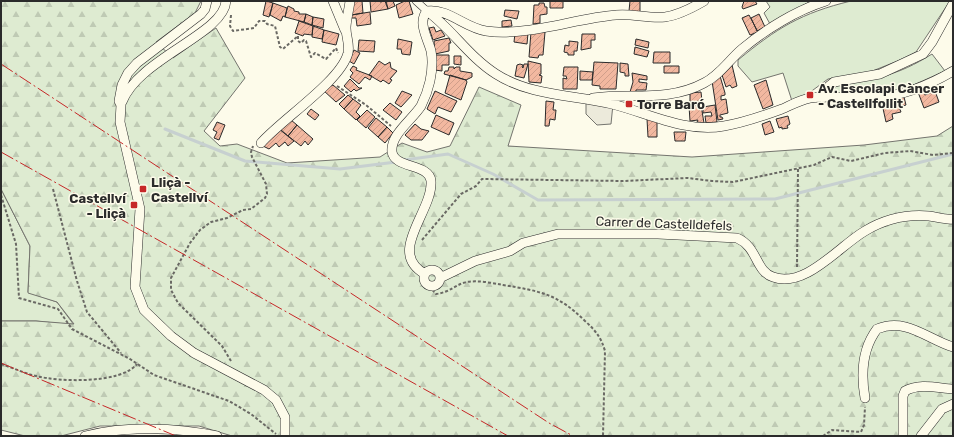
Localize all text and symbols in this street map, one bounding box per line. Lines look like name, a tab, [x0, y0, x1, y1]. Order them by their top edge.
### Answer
place label: Av. Escolapi Càncer - Castellfollit	[818, 81, 944, 111]
marker: Av. Escolapi Càncer - Castellfollit	[805, 90, 815, 100]
place label: Torre Baró	[637, 97, 705, 112]
marker: Torre Baró	[624, 99, 634, 109]
place label: Lliçà - Castellví	[151, 175, 209, 205]
marker: Lliçà - Castellví	[138, 184, 148, 194]
place label: Castellví - Lliçà	[69, 191, 127, 221]
marker: Castellví - Lliçà	[129, 200, 139, 210]
street label: Carrer de Castelldefels	[595, 214, 733, 233]

